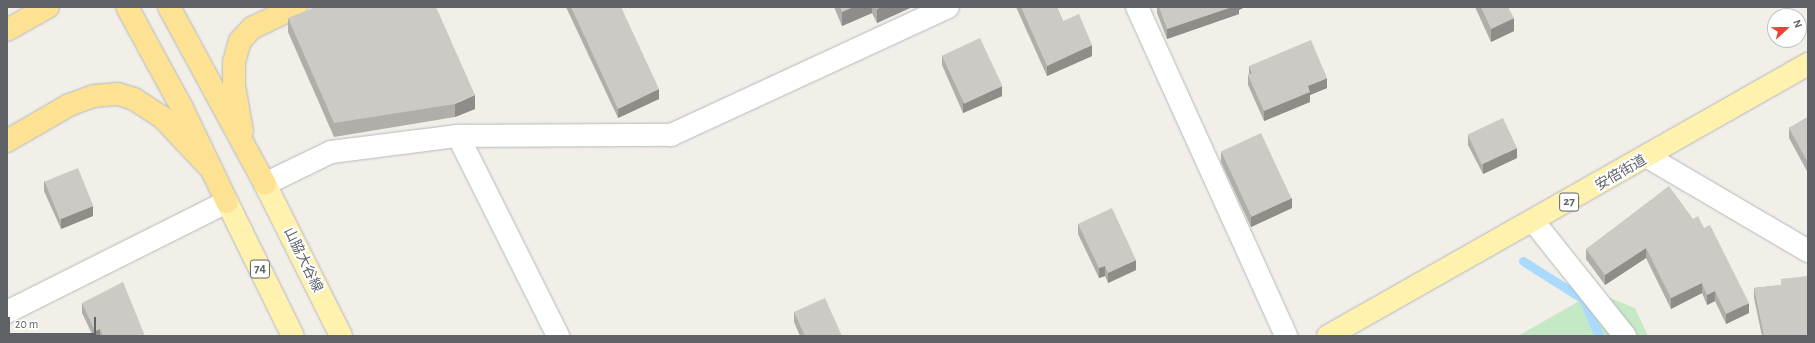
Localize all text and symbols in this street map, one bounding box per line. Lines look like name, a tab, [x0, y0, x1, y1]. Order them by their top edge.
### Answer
north arrow	[1767, 8, 1807, 48]
text: N	[1791, 18, 1804, 29]
street label: 安倍街道	[1593, 152, 1649, 194]
road number: 27	[1559, 191, 1579, 213]
street label: 山脇大谷線	[280, 225, 326, 295]
road number: 74	[249, 258, 271, 280]
scale bar	[10, 309, 98, 335]
text: 20 m	[15, 318, 38, 330]

